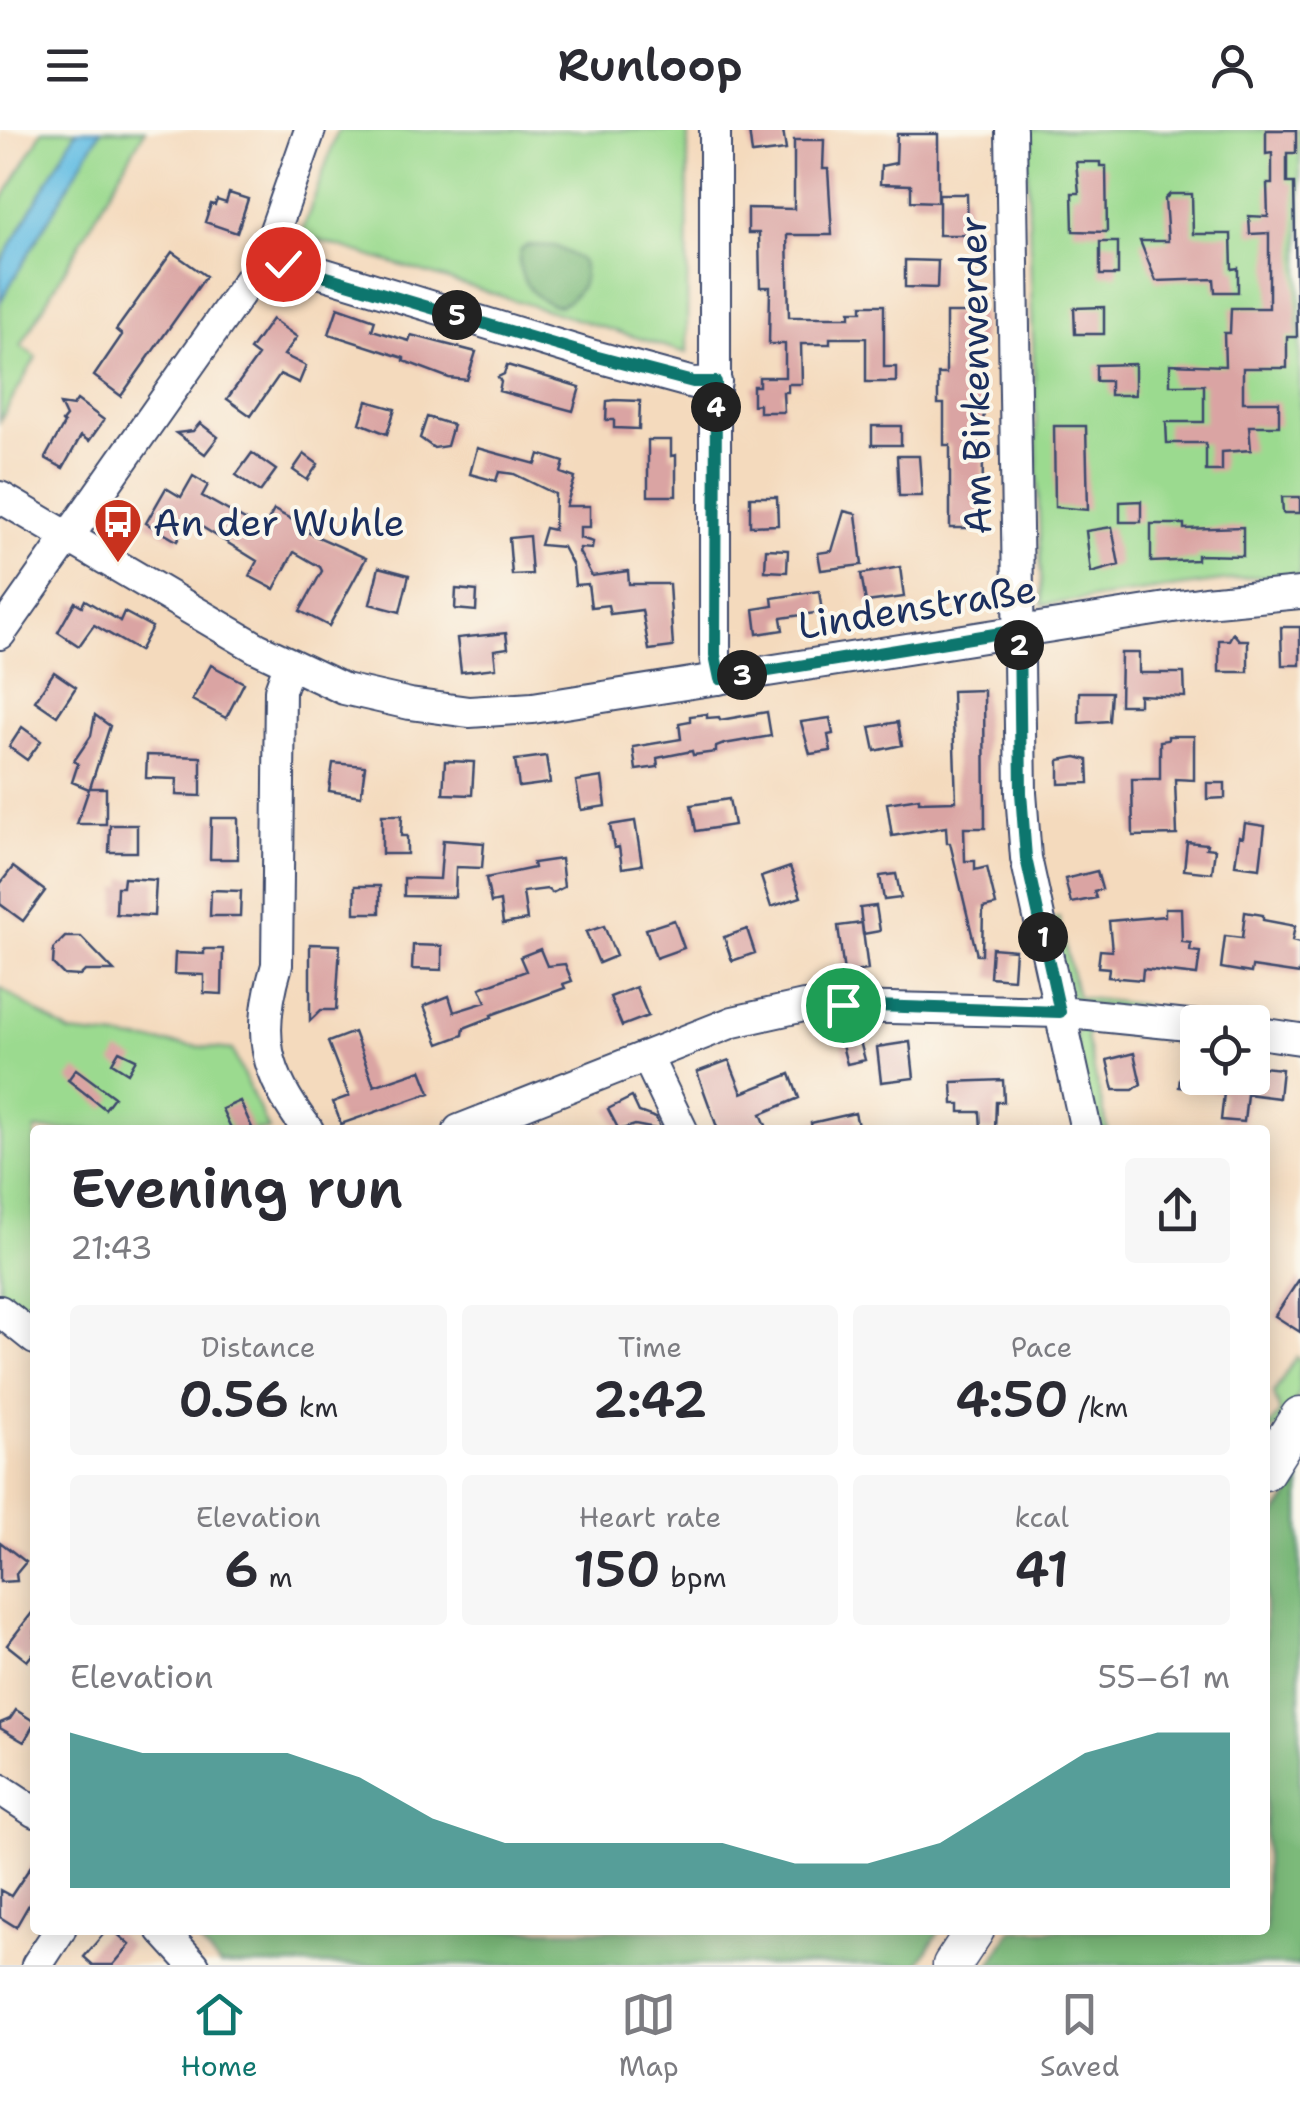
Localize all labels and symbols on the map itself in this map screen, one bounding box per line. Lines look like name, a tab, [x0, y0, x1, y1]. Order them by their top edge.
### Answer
street label: Am Birkenwerder	[947, 215, 1003, 535]
pin	[241, 222, 326, 307]
pin: 5	[432, 290, 482, 340]
pin: 4	[691, 382, 741, 432]
bus stop icon: An der Wuhle	[92, 496, 144, 564]
place label: An der Wuhle	[153, 497, 405, 548]
street label: Lindenstraße	[794, 563, 1040, 651]
pin: 2	[994, 620, 1044, 670]
pin: 3	[717, 650, 767, 700]
pin: 1	[1018, 912, 1068, 962]
pin	[801, 963, 886, 1048]

